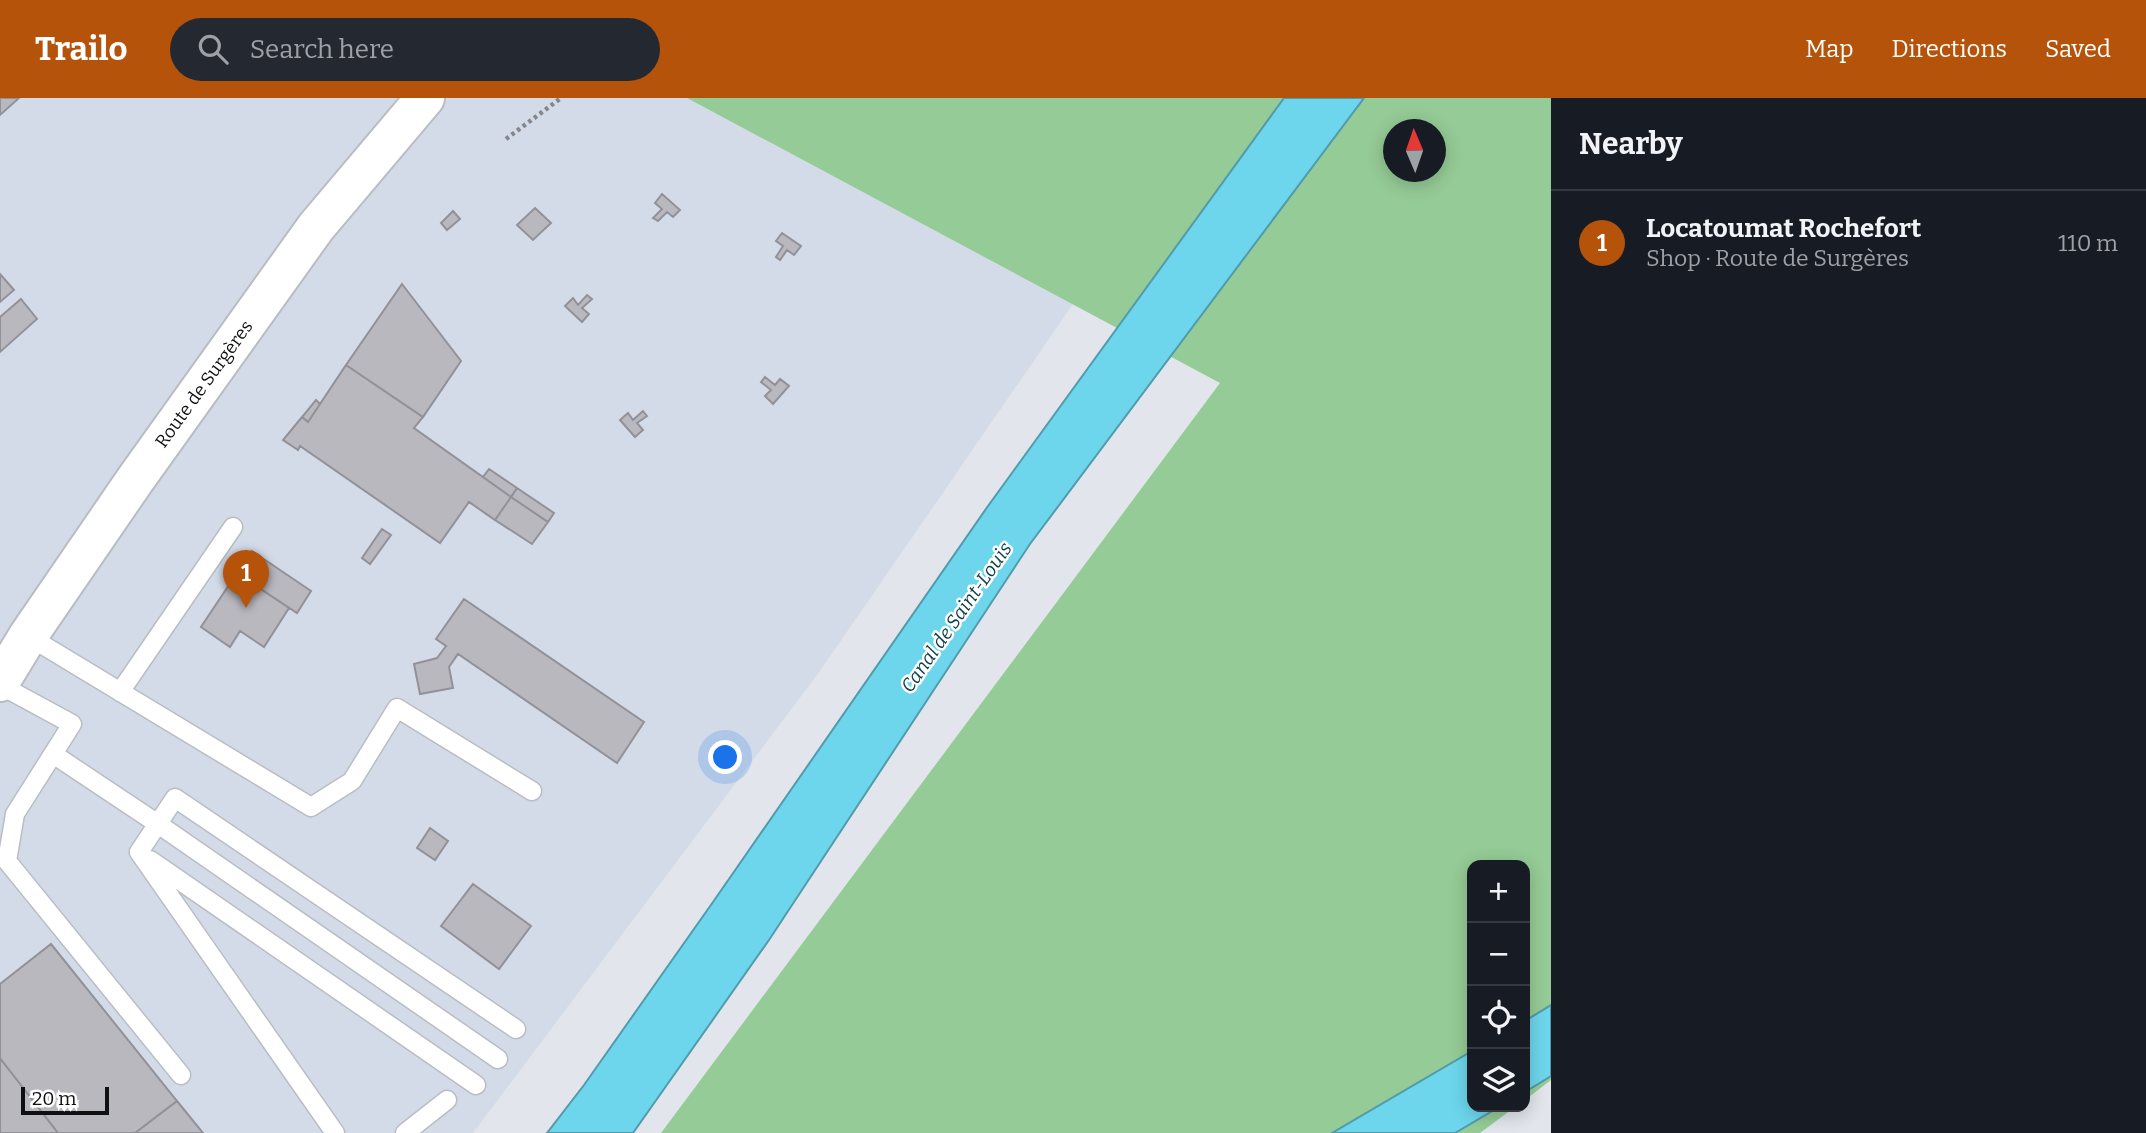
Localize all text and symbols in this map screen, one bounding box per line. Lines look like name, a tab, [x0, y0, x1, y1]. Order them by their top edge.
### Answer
search box	[170, 18, 660, 81]
text: Trailo	[35, 29, 128, 69]
icon: search	[194, 30, 232, 68]
text: Search here	[250, 34, 394, 65]
text: Map	[1805, 35, 1854, 63]
text: Directions	[1892, 35, 2007, 63]
text: Saved	[2045, 35, 2111, 63]
north arrow	[1383, 119, 1446, 182]
text: Nearby	[1579, 126, 1683, 162]
text: Locatoumat Rochefort	[1646, 213, 1921, 244]
text: 1	[1597, 229, 1607, 257]
text: 110 m	[2058, 229, 2118, 257]
text: Shop · Route de Surgères	[1646, 244, 1909, 272]
street label: Route de Surgères	[151, 316, 257, 452]
water label: Canal de Saint-Louis	[896, 538, 1017, 697]
pin: 1	[223, 550, 269, 608]
your location	[708, 740, 742, 774]
map controls	[1467, 860, 1530, 1112]
button: +	[1467, 860, 1530, 923]
button: −	[1467, 923, 1530, 986]
button: locate	[1467, 986, 1530, 1049]
button: layers	[1467, 1049, 1530, 1112]
scale bar	[21, 1084, 108, 1116]
text: 20 m	[32, 1087, 76, 1110]

